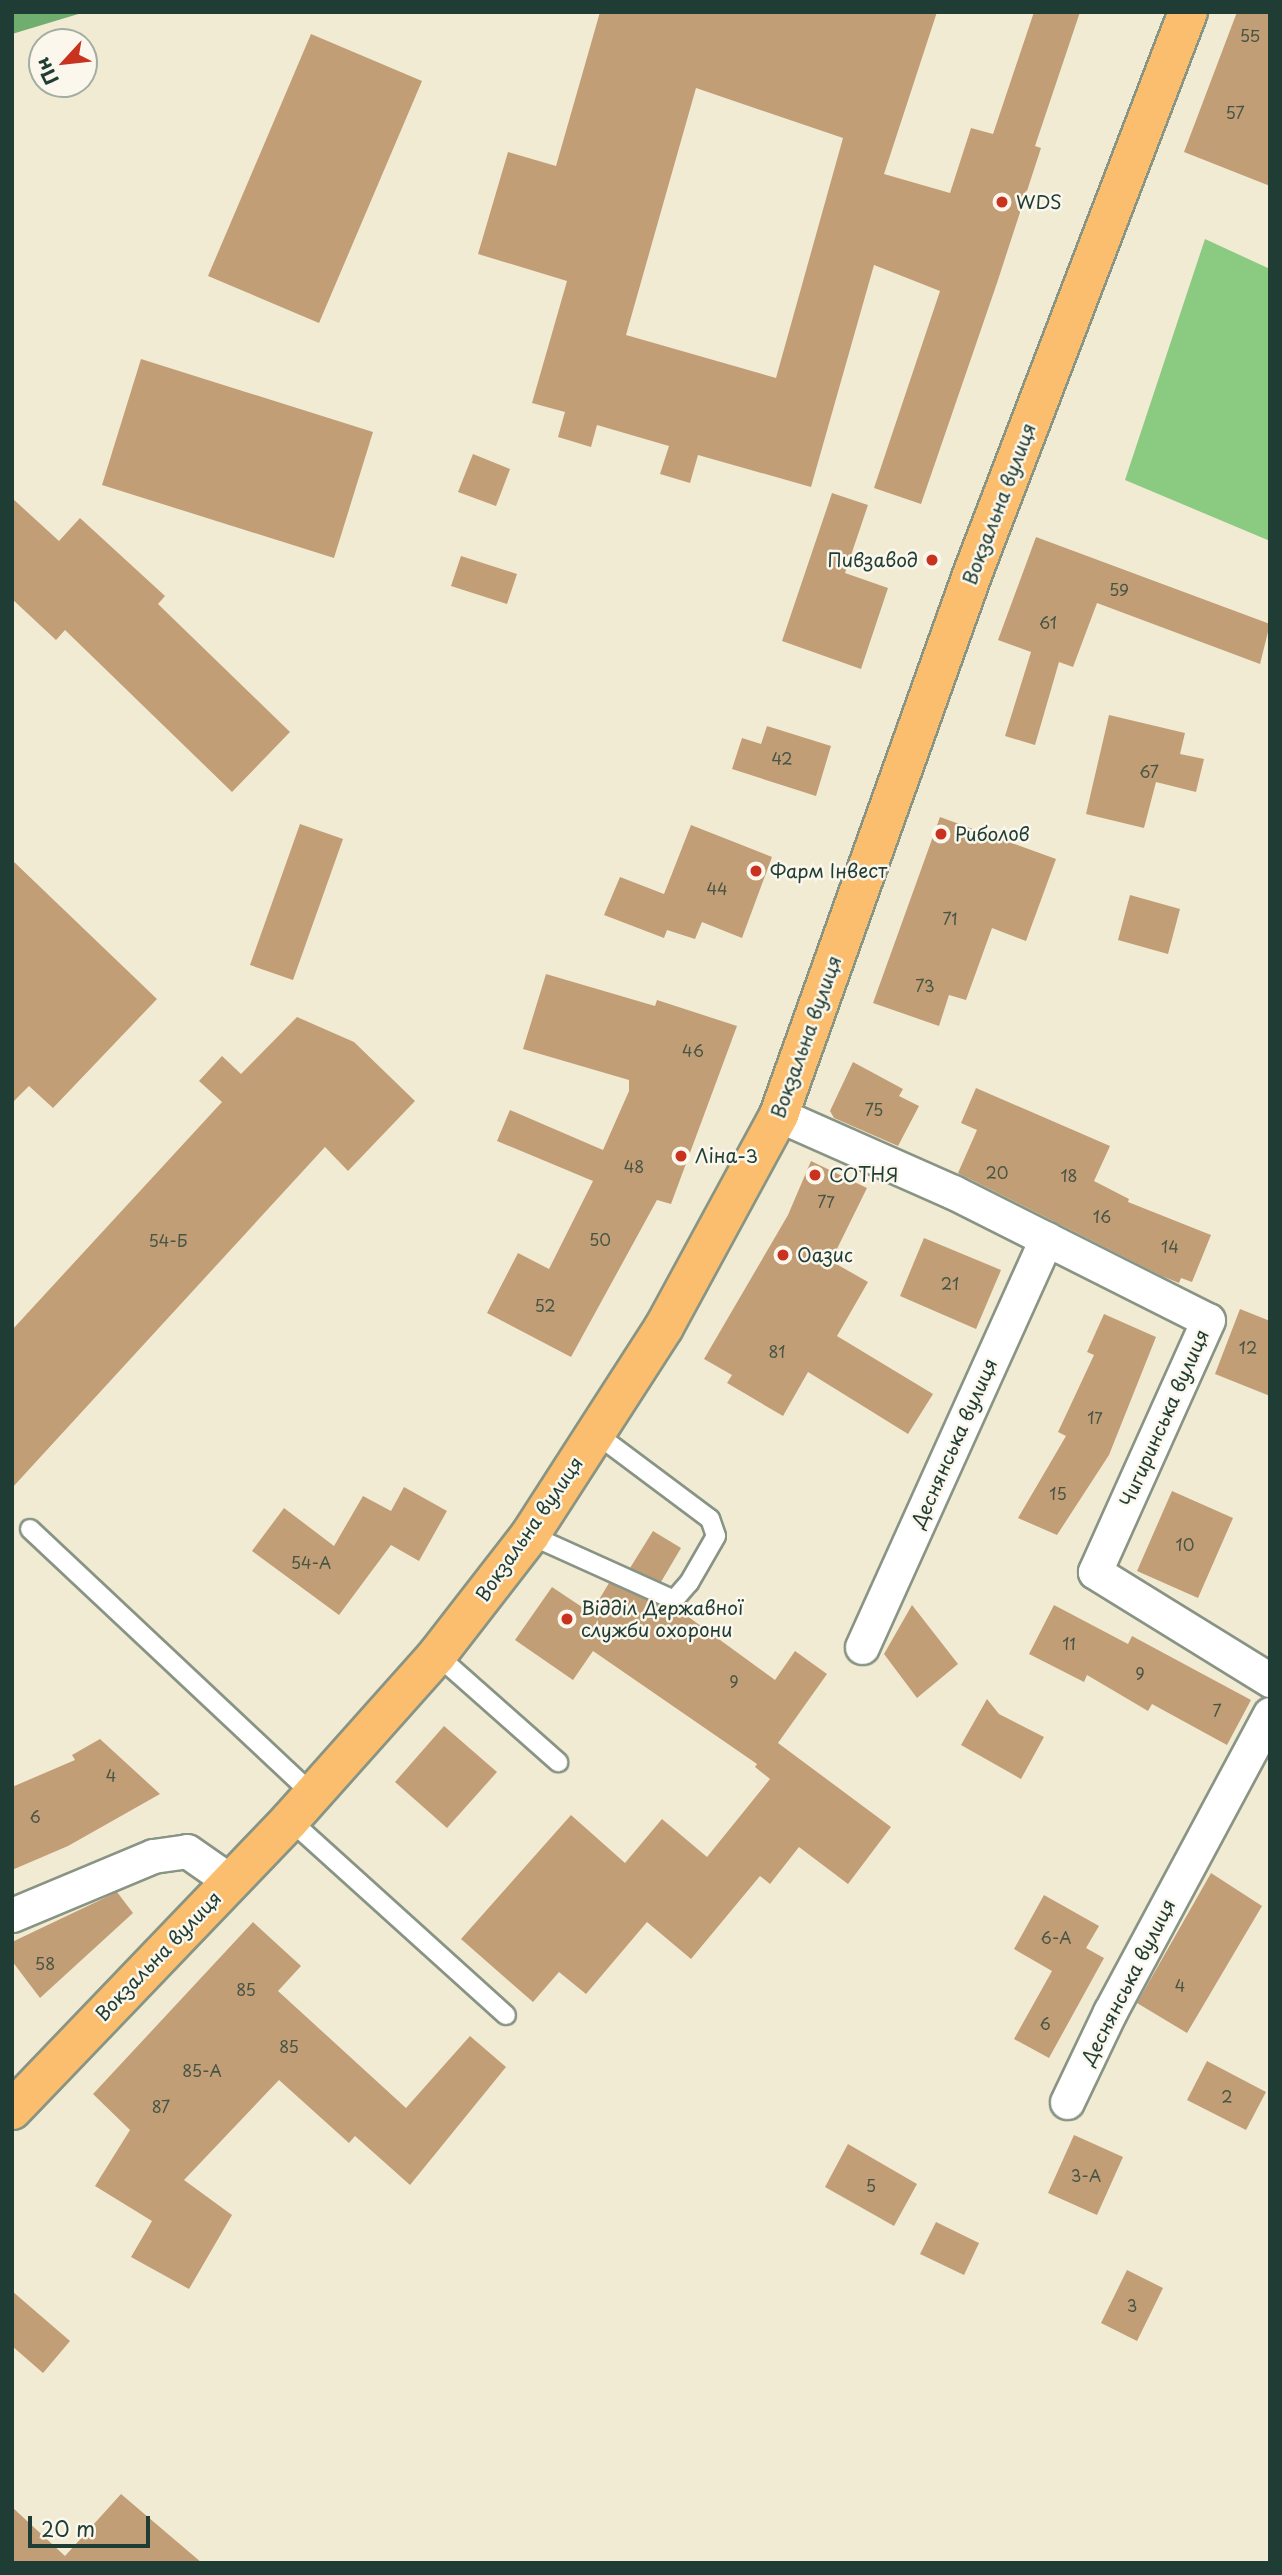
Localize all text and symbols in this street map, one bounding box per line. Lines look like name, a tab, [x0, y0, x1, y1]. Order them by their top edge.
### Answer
house number: 55	[1240, 25, 1260, 45]
north arrow	[28, 28, 98, 98]
text: Пн	[27, 53, 65, 90]
house number: 57	[1225, 102, 1245, 122]
place label: WDS	[1016, 191, 1062, 213]
marker: WDS	[994, 194, 1010, 210]
street label: Вокзальна вулиця	[957, 420, 1041, 588]
place label: Пивзавод	[828, 549, 918, 571]
marker: Пивзавод	[924, 552, 940, 568]
house number: 59	[1109, 579, 1129, 599]
house number: 61	[1039, 612, 1057, 632]
house number: 42	[771, 748, 793, 768]
house number: 67	[1139, 761, 1159, 781]
place label: Риболов	[955, 823, 1030, 845]
marker: Риболов	[933, 826, 949, 842]
place label: Фарм Інвест	[770, 860, 888, 882]
marker: Фарм Інвест	[748, 863, 764, 879]
house number: 44	[706, 878, 728, 898]
house number: 71	[943, 908, 957, 928]
street label: Вокзальна вулиця	[766, 952, 846, 1122]
house number: 73	[915, 975, 935, 995]
house number: 46	[682, 1040, 704, 1060]
house number: 75	[865, 1099, 883, 1119]
place label: Ліна-3	[695, 1145, 758, 1167]
marker: Ліна-3	[673, 1148, 689, 1164]
house number: 48	[624, 1156, 644, 1176]
house number: 20	[986, 1162, 1008, 1182]
place label: СОТНЯ	[829, 1164, 898, 1186]
house number: 18	[1060, 1165, 1078, 1185]
marker: СОТНЯ	[807, 1167, 823, 1183]
house number: 77	[817, 1191, 835, 1211]
house number: 16	[1093, 1206, 1111, 1226]
house number: 50	[589, 1229, 611, 1249]
house number: 54-Б	[149, 1230, 187, 1250]
house number: 14	[1161, 1236, 1179, 1256]
place label: Оазис	[797, 1244, 853, 1266]
marker: Оазис	[775, 1247, 791, 1263]
house number: 21	[941, 1273, 959, 1293]
house number: 52	[534, 1295, 556, 1315]
street label: Чигиринська вулиця	[1114, 1326, 1214, 1510]
house number: 12	[1239, 1337, 1257, 1357]
house number: 81	[768, 1341, 786, 1361]
street label: Деснянська вулиця	[906, 1354, 1002, 1532]
house number: 17	[1087, 1407, 1103, 1427]
street label: Вокзальна вулиця	[470, 1452, 588, 1606]
house number: 15	[1049, 1483, 1067, 1503]
house number: 10	[1176, 1534, 1194, 1554]
house number: 54-А	[291, 1552, 331, 1572]
place label: Відділ Державної служби охорони	[581, 1597, 743, 1641]
marker: Відділ Державної служби охорони	[559, 1611, 575, 1627]
house number: 11	[1062, 1633, 1076, 1653]
house number: 9	[1135, 1663, 1145, 1683]
house number: 9	[729, 1671, 739, 1691]
house number: 7	[1212, 1700, 1222, 1720]
house number: 4	[106, 1765, 116, 1785]
house number: 6	[29, 1806, 41, 1826]
street label: Вокзальна вулиця	[90, 1886, 226, 2026]
street label: Деснянська вулиця	[1076, 1895, 1180, 2069]
house number: 6-А	[1040, 1927, 1072, 1947]
house number: 58	[35, 1953, 55, 1973]
house number: 4	[1175, 1975, 1185, 1995]
house number: 85	[236, 1979, 256, 1999]
house number: 6	[1039, 2013, 1051, 2033]
house number: 85	[279, 2036, 299, 2056]
house number: 85-А	[182, 2060, 222, 2080]
house number: 2	[1221, 2086, 1233, 2106]
house number: 87	[152, 2096, 170, 2116]
house number: 3-А	[1071, 2165, 1101, 2185]
house number: 5	[866, 2175, 876, 2195]
house number: 3	[1127, 2295, 1137, 2315]
scale bar	[32, 2502, 154, 2546]
text: 20 m	[41, 2512, 95, 2544]

